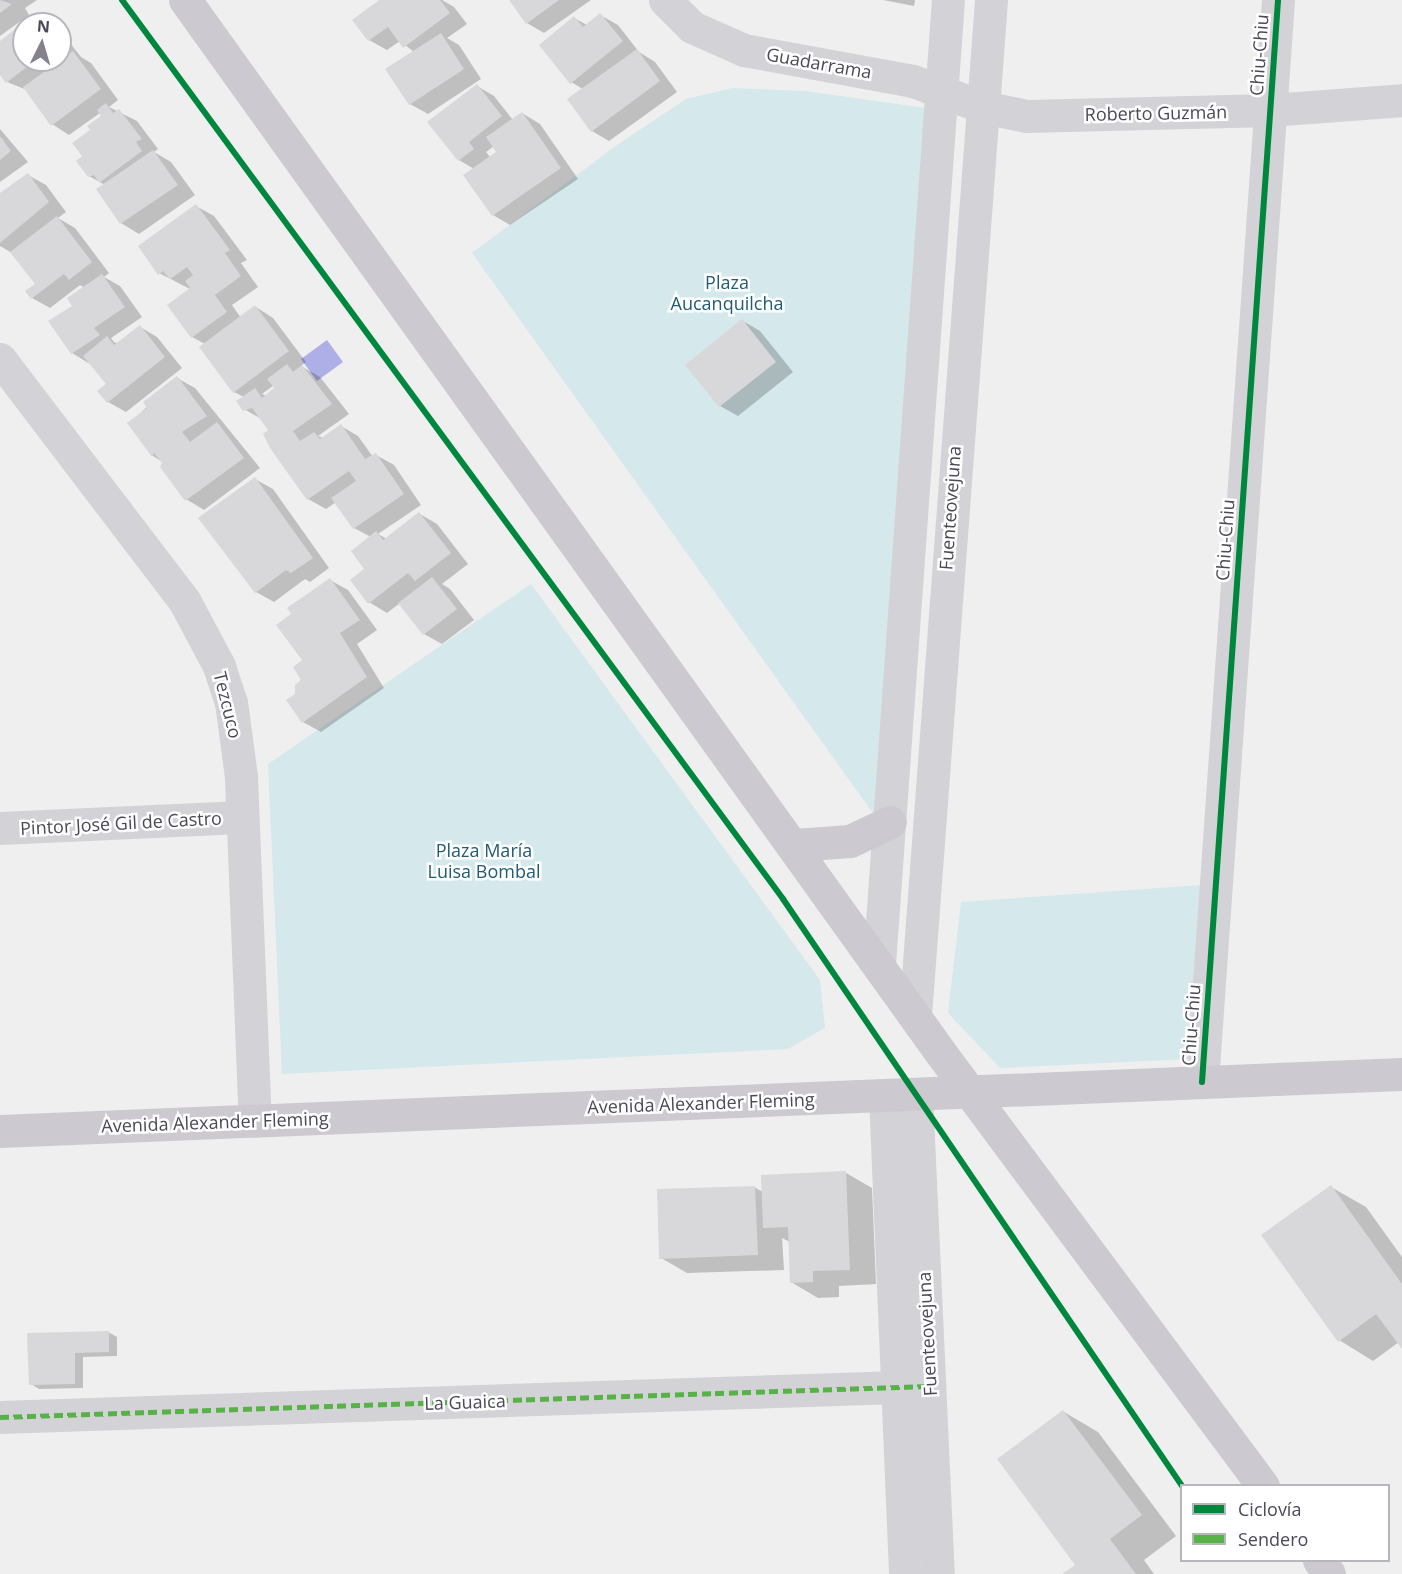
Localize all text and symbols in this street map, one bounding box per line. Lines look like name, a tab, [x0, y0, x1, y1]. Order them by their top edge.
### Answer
north arrow	[12, 12, 72, 72]
street label: Chiu-Chiu	[1245, 13, 1273, 97]
text: N	[36, 15, 51, 38]
street label: Guadarrama	[765, 43, 873, 83]
street label: Roberto Guzmán	[1085, 101, 1227, 125]
park label: Plaza Aucanquilcha	[671, 272, 783, 314]
street label: Fuenteovejuna	[935, 445, 965, 571]
street label: Chiu-Chiu	[1211, 498, 1239, 582]
street label: Tezcuco	[209, 670, 247, 740]
street label: Pintor José Gil de Castro	[20, 807, 222, 839]
park label: Plaza María Luisa Bombal	[428, 840, 540, 882]
street label: Chiu-Chiu	[1177, 983, 1205, 1067]
street label: Avenida Alexander Fleming	[587, 1088, 815, 1118]
street label: Avenida Alexander Fleming	[101, 1107, 329, 1137]
street label: Fuenteovejuna	[913, 1271, 941, 1397]
street label: La Guaica	[424, 1390, 506, 1414]
legend	[1180, 1484, 1390, 1562]
text: Ciclovía	[1238, 1497, 1301, 1521]
text: Sendero	[1238, 1527, 1308, 1551]

